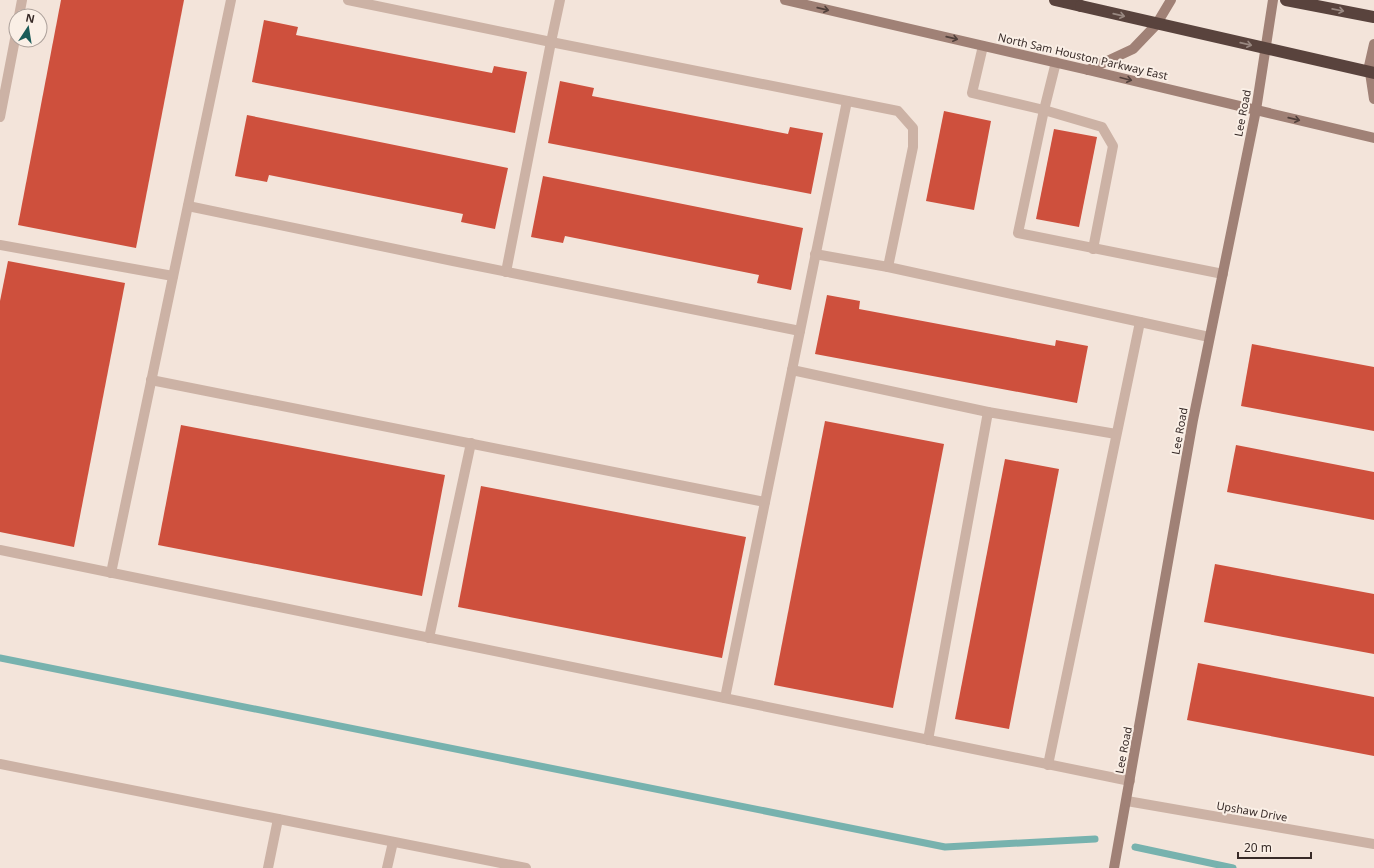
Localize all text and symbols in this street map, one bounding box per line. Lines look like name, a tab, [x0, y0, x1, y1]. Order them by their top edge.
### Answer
one-way arrow	[817, 5, 830, 13]
one-way arrow	[1331, 7, 1344, 15]
north arrow	[8, 8, 48, 48]
text: N	[24, 9, 36, 26]
one-way arrow	[1112, 11, 1125, 19]
street label: North Sam Houston Parkway East	[997, 29, 1169, 83]
one-way arrow	[945, 35, 958, 43]
one-way arrow	[1239, 40, 1252, 48]
one-way arrow	[1119, 75, 1132, 83]
street label: Lee Road	[1230, 88, 1254, 138]
one-way arrow	[1287, 115, 1300, 123]
street label: Lee Road	[1167, 406, 1191, 456]
street label: Lee Road	[1111, 725, 1135, 775]
street label: Upshaw Drive	[1215, 797, 1289, 825]
scale bar	[1238, 834, 1311, 860]
text: 20 m	[1244, 839, 1272, 856]

